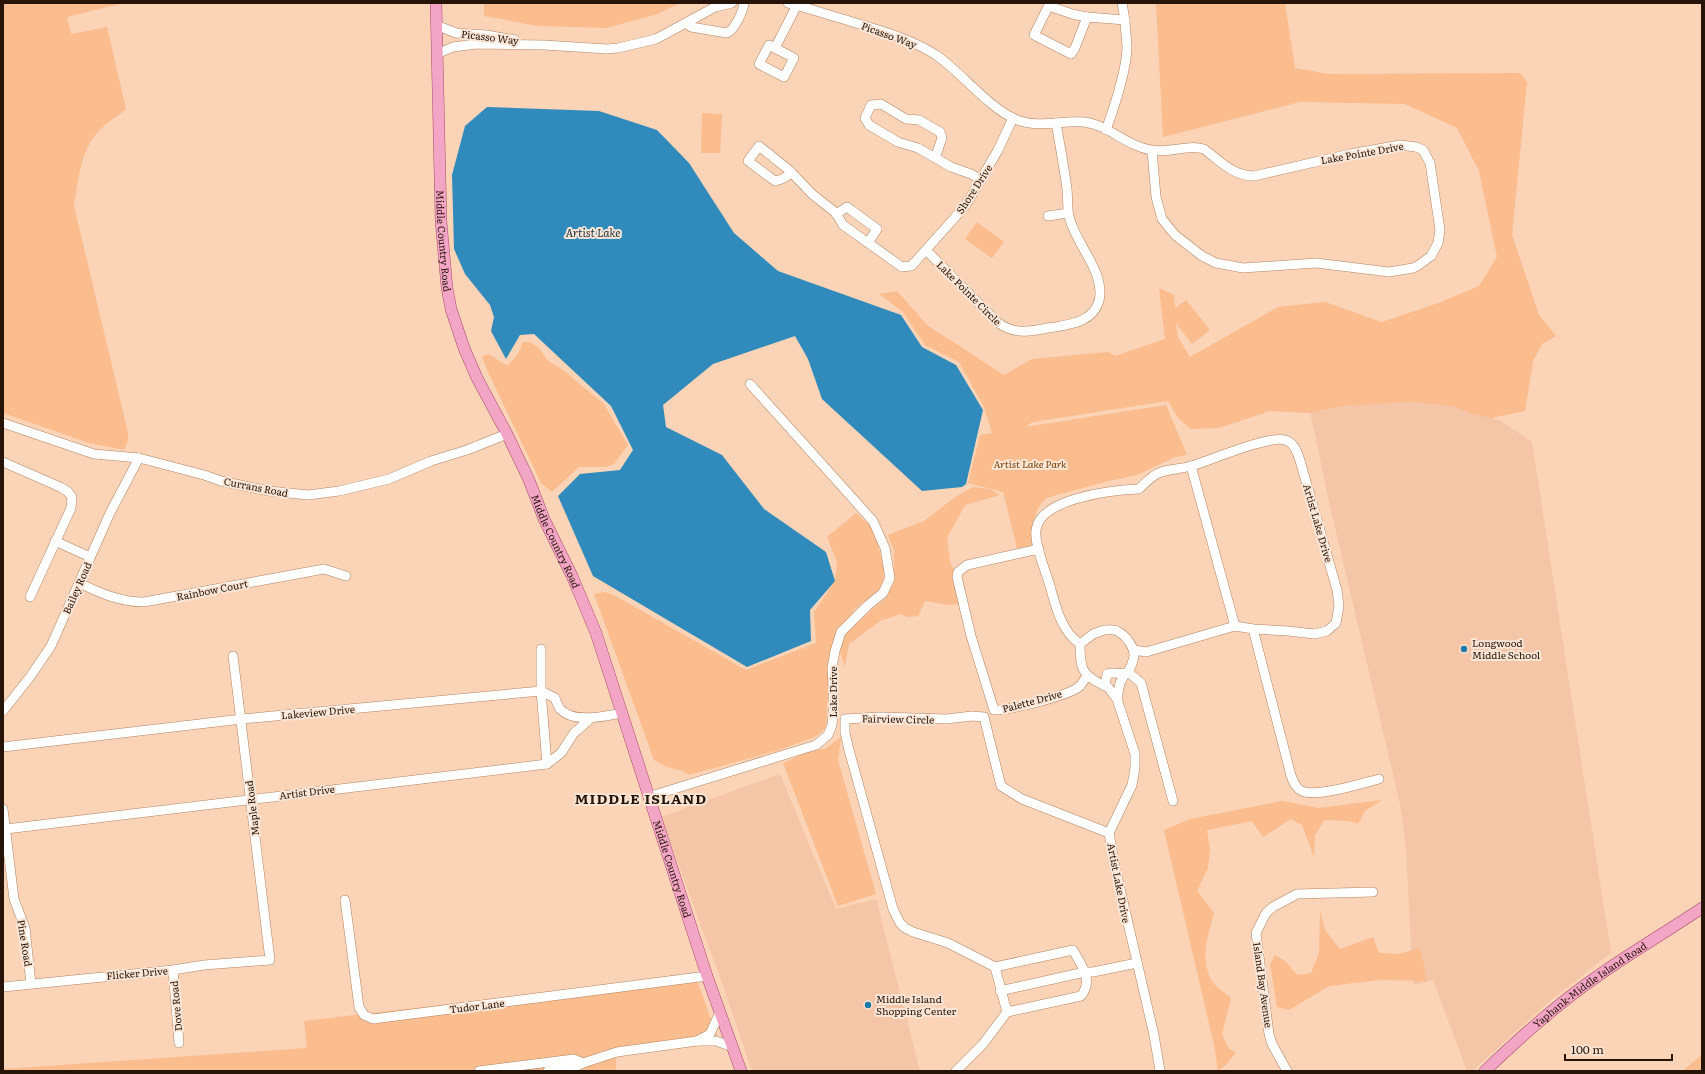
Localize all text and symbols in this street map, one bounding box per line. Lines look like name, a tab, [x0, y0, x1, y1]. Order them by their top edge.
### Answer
street label: Picasso Way	[859, 18, 919, 52]
street label: Picasso Way	[460, 26, 520, 48]
street label: Lake Pointe Drive	[1319, 138, 1405, 167]
street label: Shore Drive	[952, 161, 995, 216]
street label: Middle Country Road	[433, 190, 456, 293]
water label: Artist Lake	[565, 224, 621, 240]
street label: Lake Pointe Circle	[934, 257, 1005, 328]
park label: Artist Lake Park	[993, 456, 1067, 471]
street label: Currans Road	[223, 473, 290, 500]
street label: Artist Lake Drive	[1300, 482, 1337, 564]
street label: Middle Country Road	[528, 492, 584, 590]
street label: Bailey Road	[58, 559, 95, 616]
street label: Rainbow Court	[175, 575, 249, 604]
place label: Longwood Middle School	[1472, 635, 1541, 662]
marker: Longwood Middle School	[1459, 644, 1469, 654]
street label: Lake Drive	[825, 666, 840, 718]
street label: Palette Drive	[1000, 685, 1063, 716]
street label: Lakeview Drive	[280, 701, 355, 722]
street label: Fairview Circle	[862, 710, 934, 727]
street label: Maple Road	[241, 779, 262, 837]
street label: Artist Drive	[278, 781, 336, 802]
district label: MIDDLE ISLAND	[575, 788, 707, 808]
street label: Middle Country Road	[650, 818, 696, 919]
street label: Artist Lake Drive	[1104, 842, 1135, 924]
street label: Pine Road	[14, 918, 37, 967]
street label: Yaphank-Middle Island Road	[1529, 938, 1649, 1031]
street label: Island Bay Avenue	[1250, 941, 1277, 1029]
street label: Flicker Drive	[106, 962, 168, 983]
street label: Dove Road	[166, 980, 185, 1032]
place label: Middle Island Shopping Center	[876, 991, 957, 1018]
street label: Tudor Lane	[449, 995, 505, 1016]
marker: Middle Island Shopping Center	[863, 1000, 873, 1010]
scale bar	[1565, 1036, 1672, 1062]
text: 100 m	[1571, 1040, 1604, 1058]

